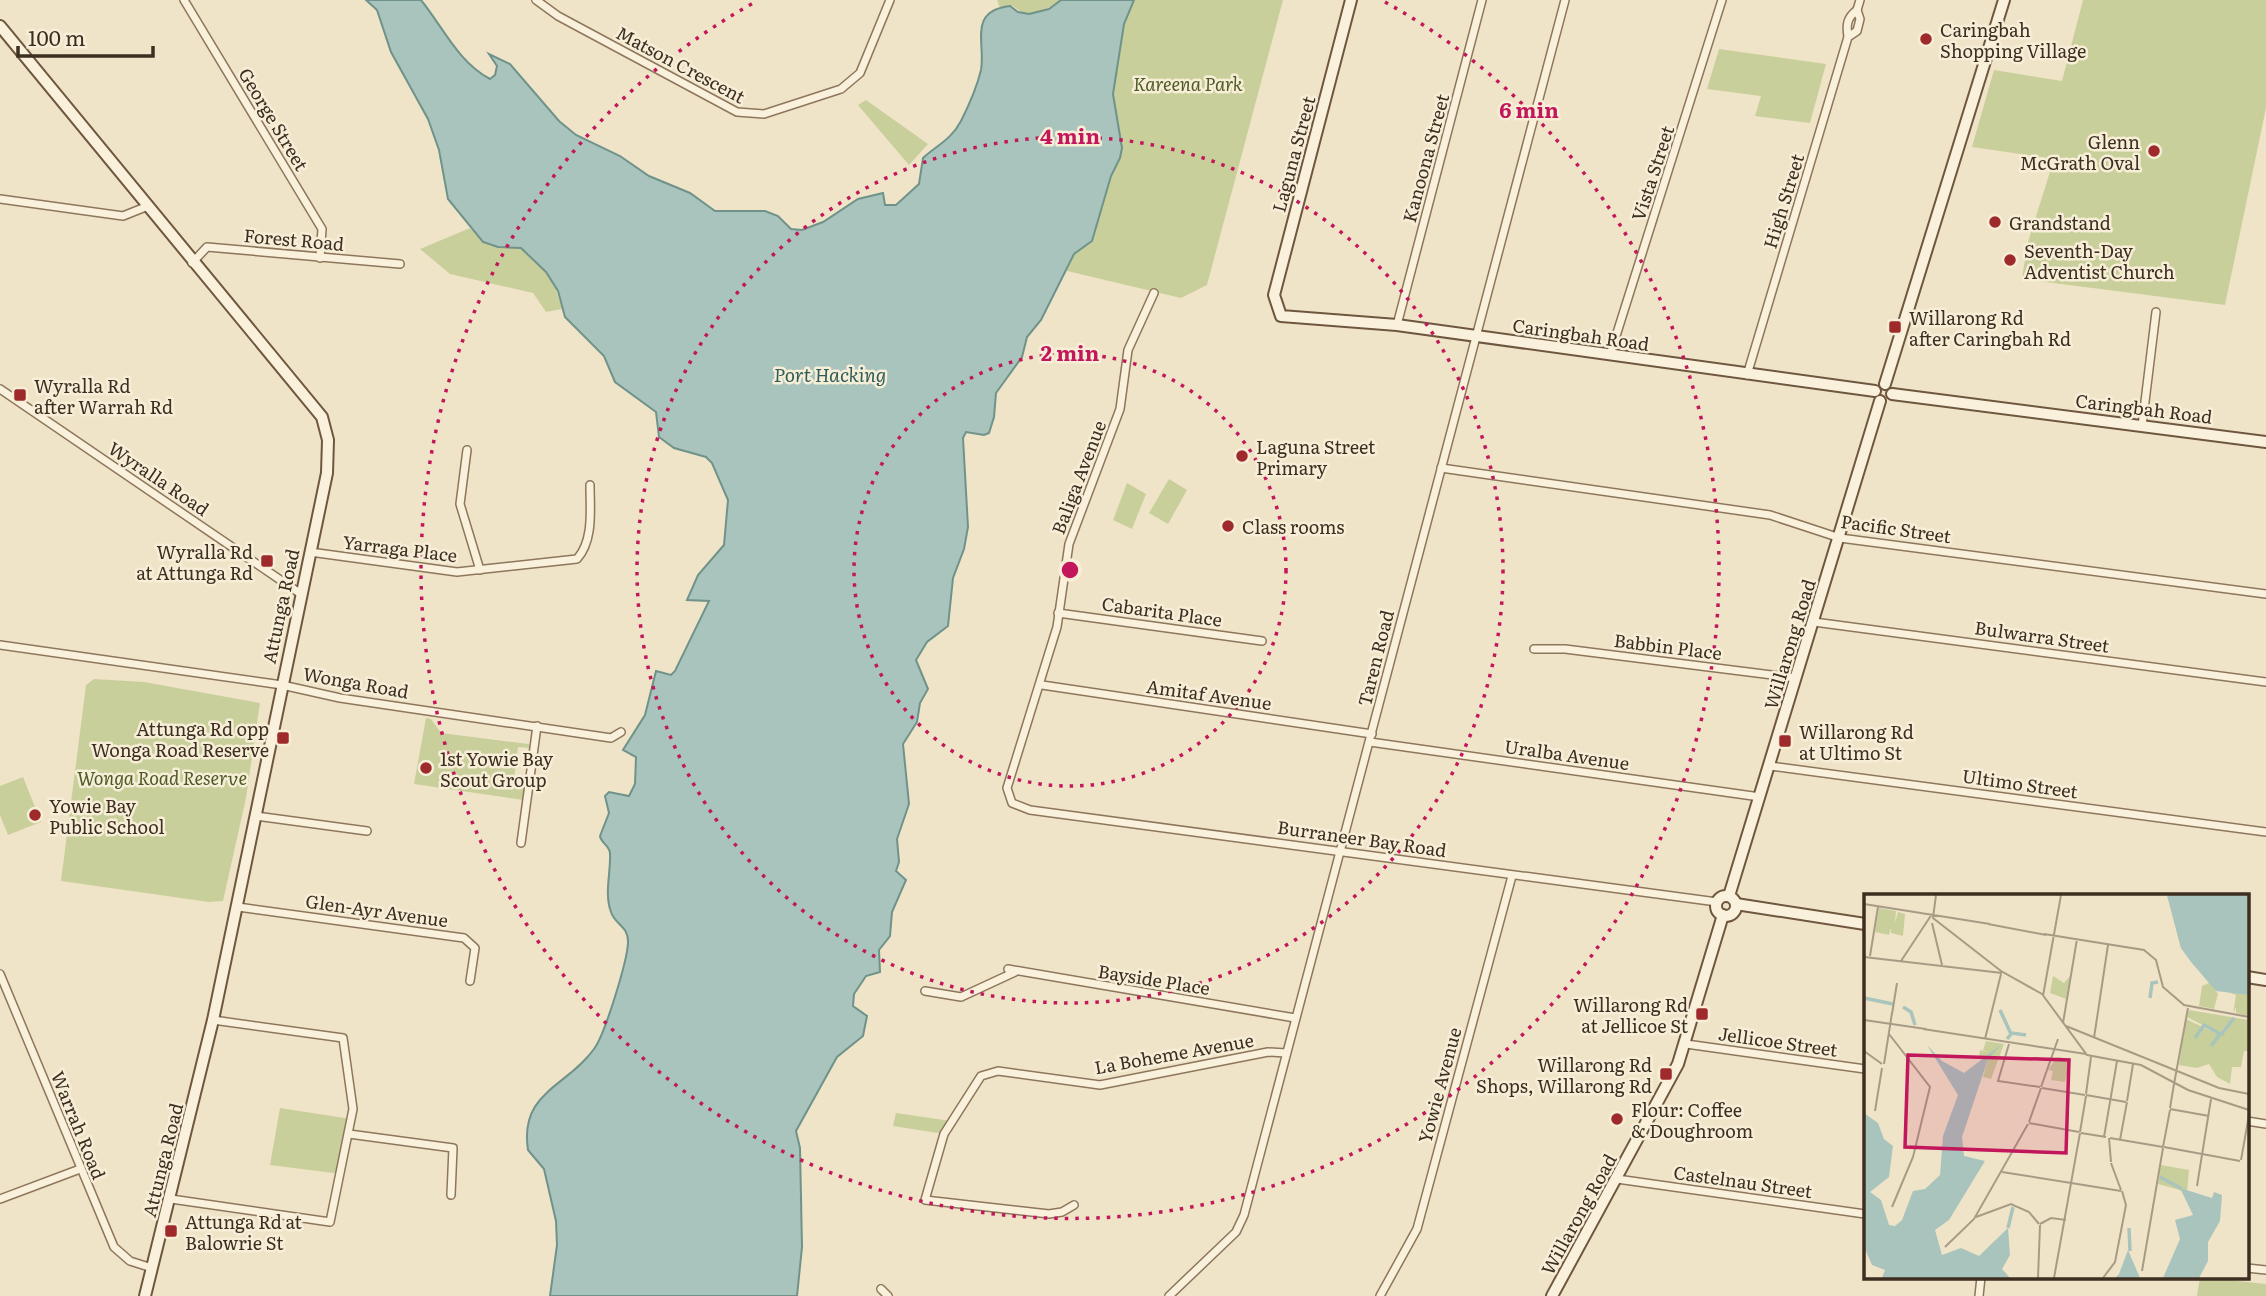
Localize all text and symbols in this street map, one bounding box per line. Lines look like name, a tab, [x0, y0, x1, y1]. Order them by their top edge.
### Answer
scale bar	[18, 14, 152, 58]
place label: Caringbah Shopping Village	[1940, 16, 2086, 64]
street label: Matson Crescent	[612, 19, 751, 110]
text: 100 m	[28, 21, 85, 52]
marker: Caringbah Shopping Village	[1918, 31, 1934, 47]
street label: George Street	[233, 62, 316, 176]
park label: Kareena Park	[1133, 70, 1243, 97]
street label: Kanoona Street	[1395, 90, 1455, 225]
street label: Laguna Street	[1265, 92, 1322, 215]
text: 6 min	[1499, 93, 1559, 124]
text: 4 min	[1040, 119, 1100, 150]
street label: Vista Street	[1624, 121, 1680, 224]
place label: Glenn McGrath Oval	[2020, 128, 2140, 176]
marker: Glenn McGrath Oval	[2146, 143, 2162, 159]
street label: High Street	[1756, 150, 1810, 252]
place label: Grandstand	[2009, 209, 2111, 236]
marker: Grandstand	[1987, 214, 2003, 230]
street label: Forest Road	[243, 221, 345, 257]
place label: Seventh-Day Adventist Church	[2024, 237, 2175, 285]
marker: Seventh-Day Adventist Church	[2002, 252, 2018, 268]
place label: Willarong Rd after Caringbah Rd	[1909, 304, 2071, 352]
street label: Caringbah Road	[1511, 311, 1651, 357]
marker: Willarong Rd after Caringbah Rd	[1887, 319, 1903, 335]
text: 2 min	[1041, 336, 1100, 367]
water label: Port Hacking	[774, 360, 886, 388]
place label: Wyralla Rd after Warrah Rd	[34, 372, 173, 420]
street label: Caringbah Road	[2074, 386, 2214, 430]
marker: Wyralla Rd after Warrah Rd	[12, 387, 28, 403]
street label: Baliga Avenue	[1044, 416, 1112, 538]
place label: Laguna Street Primary	[1256, 433, 1376, 481]
street label: Wyralla Road	[103, 434, 215, 522]
marker: Laguna Street Primary	[1234, 448, 1250, 464]
street label: Pacific Street	[1839, 507, 1954, 549]
place label: Class rooms	[1242, 513, 1345, 540]
marker: Class rooms	[1220, 518, 1236, 534]
street label: Yarraga Place	[341, 528, 459, 568]
place label: Wyralla Rd at Attunga Rd	[136, 538, 253, 586]
street label: Attunga Road	[255, 546, 305, 666]
marker: Wyralla Rd at Attunga Rd	[259, 553, 275, 569]
centre of rings	[1058, 558, 1082, 582]
street label: Willarong Road	[1756, 576, 1822, 712]
street label: Cabarita Place	[1100, 589, 1224, 633]
street label: Taren Road	[1350, 607, 1400, 709]
street label: Bulwarra Street	[1973, 613, 2112, 659]
street label: Babbin Place	[1612, 626, 1724, 666]
street label: Wonga Road	[301, 659, 411, 705]
street label: Amitaf Avenue	[1145, 672, 1273, 716]
place label: Attunga Rd opp Wonga Road Reserve	[91, 715, 269, 763]
place label: Willarong Rd at Ultimo St	[1799, 718, 1914, 766]
marker: Attunga Rd opp Wonga Road Reserve	[275, 730, 291, 746]
street label: Uralba Avenue	[1503, 732, 1631, 776]
marker: Willarong Rd at Ultimo St	[1777, 733, 1793, 749]
place label: 1st Yowie Bay Scout Group	[440, 745, 554, 793]
marker: 1st Yowie Bay Scout Group	[418, 760, 434, 776]
street label: Ultimo Street	[1960, 762, 2080, 805]
park label: Wonga Road Reserve	[77, 764, 247, 791]
place label: Yowie Bay Public School	[49, 792, 164, 840]
marker: Yowie Bay Public School	[27, 807, 43, 823]
street label: Burraneer Bay Road	[1276, 813, 1448, 863]
street label: Glen-Ayr Avenue	[304, 887, 450, 933]
inset map	[1864, 894, 2248, 1278]
street label: Bayside Place	[1096, 957, 1212, 1001]
place label: Willarong Rd at Jellicoe St	[1573, 991, 1689, 1039]
marker: Willarong Rd at Jellicoe St	[1694, 1006, 1710, 1022]
street label: Jellicoe Street	[1717, 1019, 1840, 1063]
street label: Yowie Avenue	[1411, 1024, 1467, 1146]
street label: La Boheme Avenue	[1092, 1026, 1256, 1080]
place label: Willarong Rd Shops, Willarong Rd	[1476, 1051, 1652, 1099]
marker: Willarong Rd Shops, Willarong Rd	[1658, 1066, 1674, 1082]
street label: Warrah Road	[45, 1067, 113, 1183]
place label: Flour: Coffee & Doughroom	[1631, 1096, 1753, 1144]
street label: Attunga Road	[135, 1100, 189, 1220]
marker: Flour: Coffee & Doughroom	[1609, 1111, 1625, 1127]
street label: Willarong Road	[1534, 1149, 1622, 1279]
street label: Castelnau Street	[1672, 1158, 1815, 1204]
place label: Attunga Rd at Balowrie St	[185, 1208, 303, 1256]
marker: Attunga Rd at Balowrie St	[163, 1223, 179, 1239]

